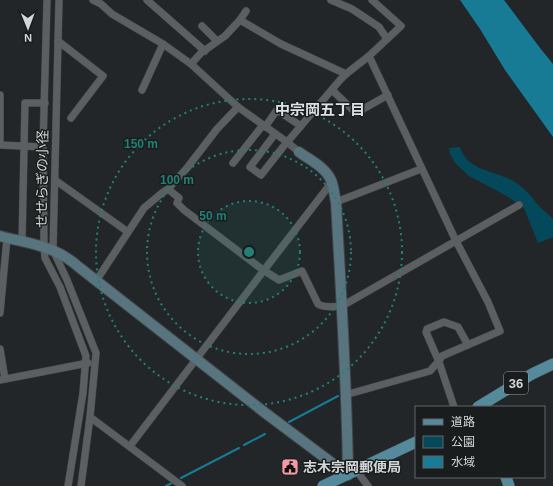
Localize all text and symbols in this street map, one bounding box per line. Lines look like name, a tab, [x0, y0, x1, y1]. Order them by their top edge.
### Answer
north arrow	[8, 8, 48, 48]
text: N	[24, 32, 32, 44]
district label: 中宗岡五丁目	[275, 101, 365, 118]
street label: せせらぎの小径	[33, 130, 51, 228]
text: 150 m	[124, 137, 158, 151]
text: 100 m	[160, 173, 194, 187]
text: 50 m	[199, 209, 227, 223]
centre of rings	[242, 245, 256, 259]
road number: 36	[504, 372, 528, 394]
legend	[415, 406, 545, 478]
text: 道路	[451, 415, 475, 429]
text: 公園	[451, 435, 475, 449]
text: 水域	[451, 455, 475, 469]
public building icon: 志木宗岡郵便局	[280, 457, 300, 477]
place label: 志木宗岡郵便局	[303, 459, 401, 475]

